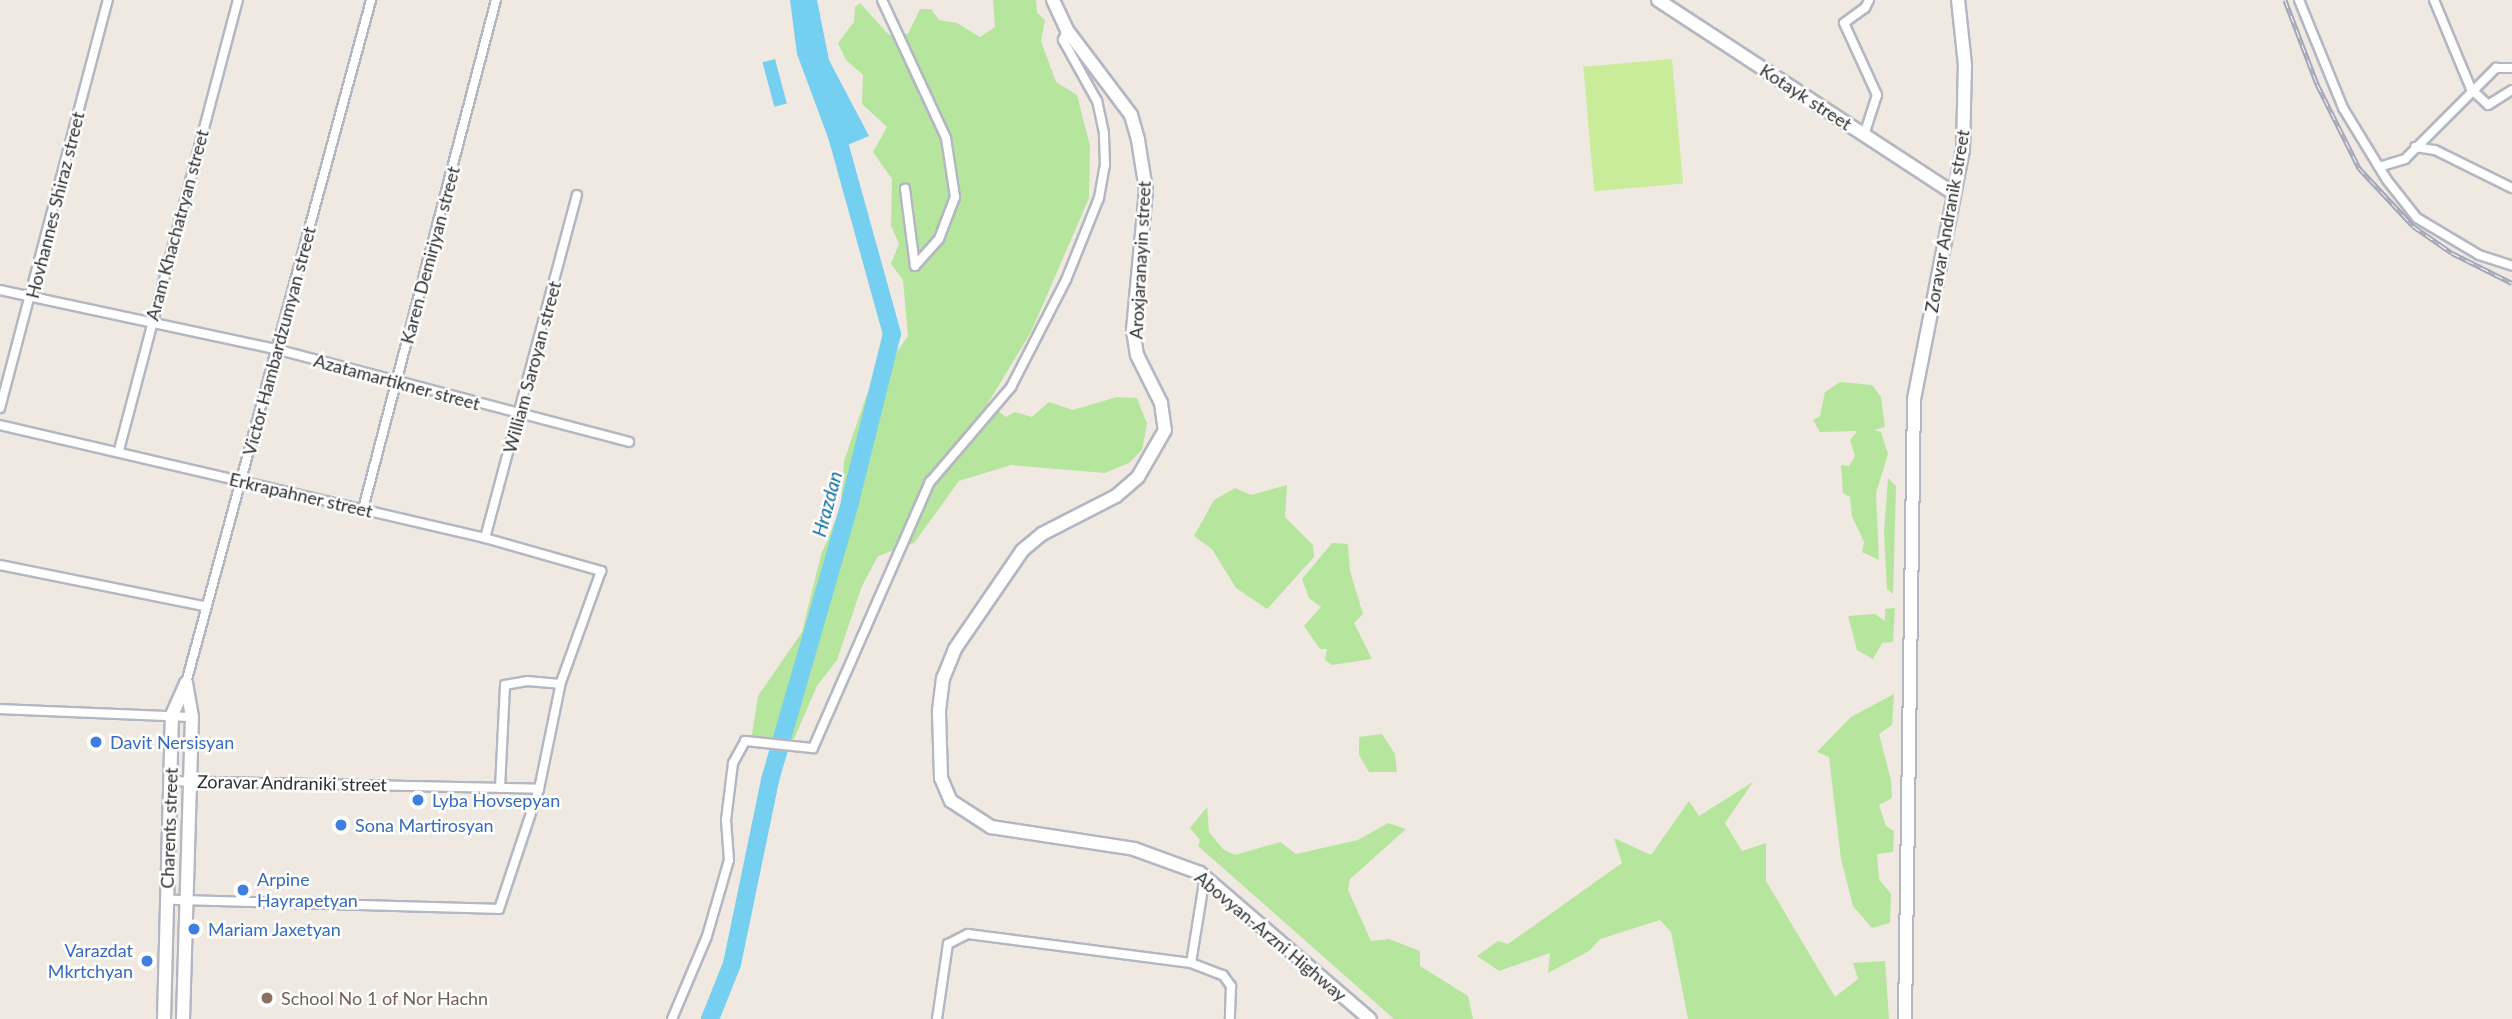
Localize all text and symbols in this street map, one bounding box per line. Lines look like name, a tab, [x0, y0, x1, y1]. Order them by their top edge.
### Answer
street label: Kotayk street	[1756, 59, 1856, 135]
street label: Hovhannes Shiraz street	[21, 109, 89, 301]
street label: Aram Khachatryan street	[141, 127, 213, 323]
street label: Zoravar Andranik street	[1920, 127, 1974, 315]
street label: Karen Demirjyan street	[396, 164, 464, 346]
street label: Aroxjaranayin street	[1125, 180, 1155, 340]
street label: Victor Hambardzumyan street	[238, 224, 320, 458]
street label: William Saroyan street	[499, 279, 565, 455]
street label: Azatamartikner street	[311, 349, 483, 415]
street label: Erkrapahner street	[227, 468, 375, 522]
water label: Hrazdan	[807, 469, 847, 539]
place label: Davit Nersisyan	[110, 731, 234, 753]
marker: Davit Nersisyan	[88, 734, 104, 750]
street label: Charents street	[156, 767, 182, 889]
street label: Zoravar Andraniki street	[196, 771, 388, 795]
place label: Lyba Hovsepyan	[432, 789, 560, 811]
marker: Lyba Hovsepyan	[410, 792, 426, 808]
place label: Sona Martirosyan	[355, 814, 494, 836]
marker: Sona Martirosyan	[333, 817, 349, 833]
street label: Abovyan-Arzni Highway	[1191, 866, 1351, 1006]
place label: Arpine Hayrapetyan	[257, 869, 358, 912]
marker: Arpine Hayrapetyan	[235, 882, 251, 898]
place label: Mariam Jaxetyan	[208, 918, 341, 940]
marker: Mariam Jaxetyan	[186, 921, 202, 937]
place label: Varazdat Mkrtchyan	[48, 940, 133, 982]
marker: Varazdat Mkrtchyan	[139, 953, 155, 969]
place label: School No 1 of Nor Hachn	[281, 987, 489, 1009]
marker: School No 1 of Nor Hachn	[259, 990, 275, 1006]

